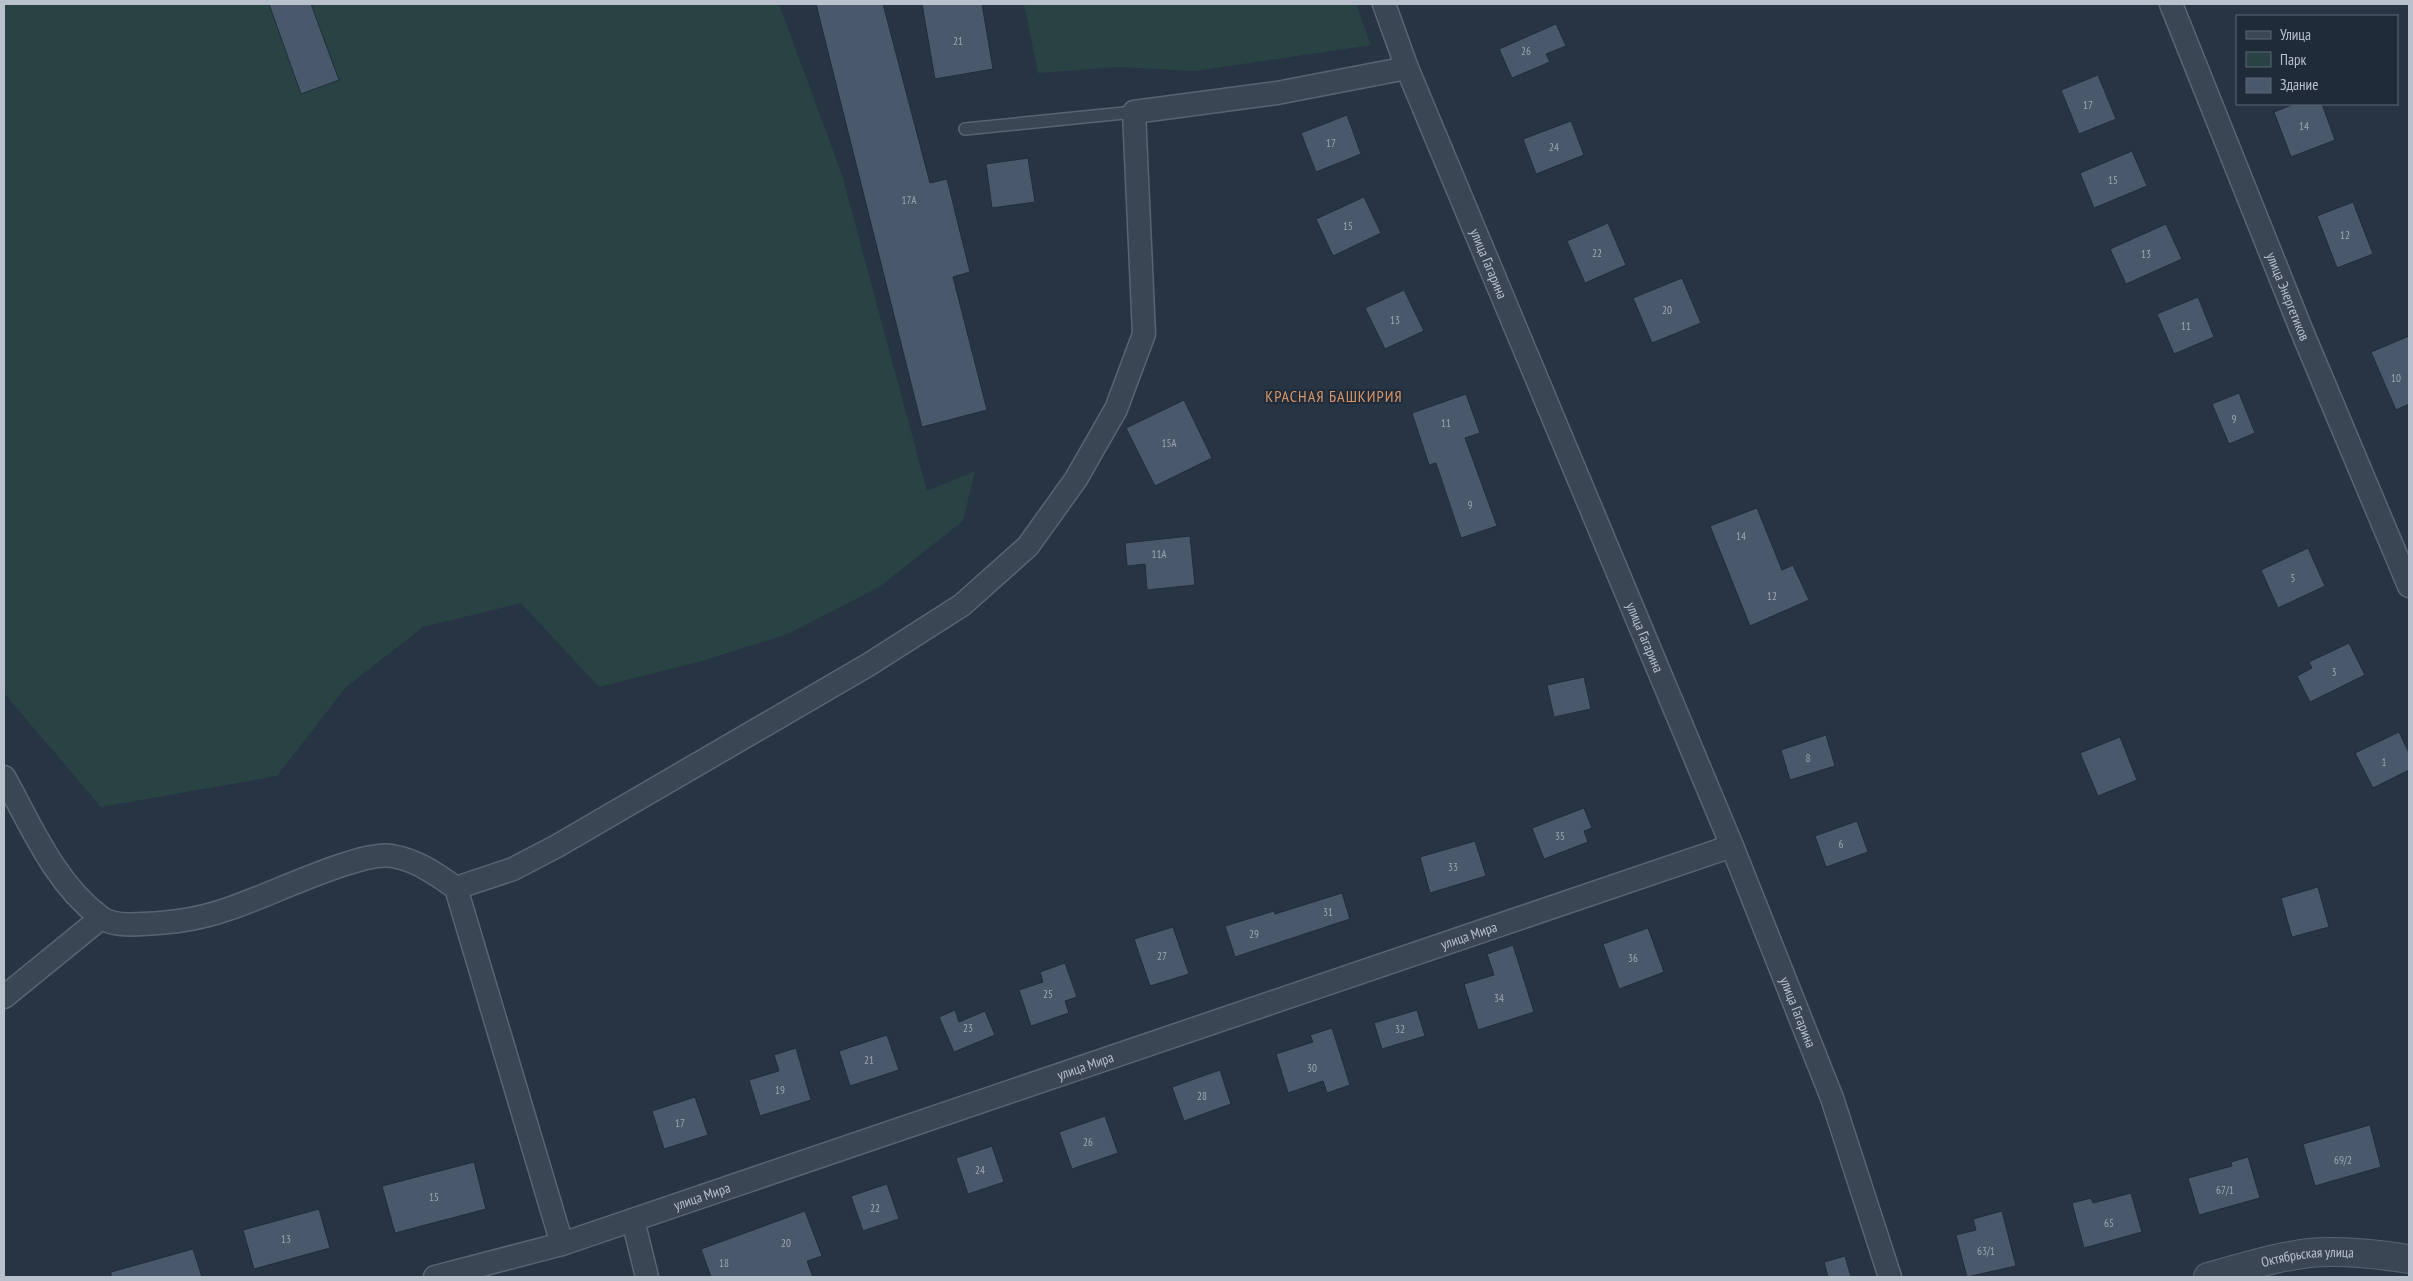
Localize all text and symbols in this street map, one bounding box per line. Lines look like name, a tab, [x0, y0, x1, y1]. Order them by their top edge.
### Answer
legend	[2236, 15, 2398, 105]
text: Улица	[2280, 25, 2311, 44]
house number: 21	[953, 34, 963, 48]
house number: 26	[1521, 44, 1531, 58]
text: Парк	[2280, 50, 2306, 69]
text: Здание	[2280, 75, 2318, 94]
house number: 17	[2083, 98, 2093, 112]
house number: 14	[2299, 119, 2309, 133]
house number: 17	[1326, 136, 1336, 150]
house number: 24	[1549, 140, 1559, 154]
house number: 15	[2108, 173, 2118, 187]
house number: 17А	[901, 193, 917, 207]
house number: 15	[1343, 219, 1353, 233]
street label: улица Гагарина	[1466, 226, 1511, 302]
house number: 12	[2340, 228, 2350, 242]
house number: 22	[1592, 246, 1602, 260]
house number: 13	[2141, 247, 2151, 261]
street label: улица Энергетиков	[2262, 250, 2314, 344]
house number: 20	[1662, 303, 1672, 317]
house number: 13	[1390, 313, 1400, 327]
house number: 11	[2181, 319, 2191, 333]
house number: 10	[2391, 371, 2401, 385]
district label: КРАСНАЯ БАШКИРИЯ	[1265, 386, 1403, 406]
house number: 9	[2232, 412, 2237, 426]
house number: 11	[1441, 416, 1451, 430]
house number: 15А	[1161, 436, 1177, 450]
house number: 9	[1468, 498, 1473, 512]
house number: 14	[1736, 529, 1746, 543]
house number: 11А	[1151, 547, 1167, 561]
house number: 5	[2291, 571, 2296, 585]
house number: 12	[1767, 589, 1777, 603]
street label: улица Гагарина	[1622, 599, 1668, 675]
house number: 3	[2332, 665, 2337, 679]
house number: 8	[1806, 751, 1811, 765]
house number: 1	[2382, 755, 2387, 769]
house number: 35	[1555, 829, 1565, 843]
house number: 6	[1839, 837, 1844, 851]
house number: 33	[1448, 860, 1458, 874]
house number: 31	[1323, 905, 1333, 919]
street label: улица Мира	[1438, 918, 1499, 953]
house number: 29	[1249, 927, 1259, 941]
house number: 27	[1157, 949, 1167, 963]
house number: 36	[1628, 951, 1638, 965]
street label: улица Гагарина	[1776, 974, 1820, 1050]
house number: 25	[1043, 987, 1053, 1001]
house number: 34	[1494, 991, 1504, 1005]
house number: 23	[963, 1021, 973, 1035]
house number: 32	[1395, 1022, 1405, 1036]
street label: улица Мира	[1055, 1048, 1116, 1084]
house number: 21	[864, 1053, 874, 1067]
house number: 30	[1307, 1061, 1317, 1075]
house number: 19	[775, 1083, 785, 1097]
house number: 28	[1197, 1089, 1207, 1103]
house number: 17	[675, 1116, 685, 1130]
house number: 26	[1083, 1135, 1093, 1149]
house number: 69/2	[2334, 1153, 2352, 1167]
house number: 24	[975, 1163, 985, 1177]
street label: улица Мира	[671, 1178, 733, 1214]
house number: 67/1	[2216, 1183, 2234, 1197]
house number: 15	[429, 1190, 439, 1204]
house number: 22	[870, 1201, 880, 1215]
house number: 65	[2104, 1216, 2114, 1230]
house number: 13	[281, 1232, 291, 1246]
house number: 20	[781, 1236, 791, 1250]
street label: Октябрьская улица	[2259, 1243, 2354, 1271]
house number: 63/1	[1977, 1244, 1995, 1258]
house number: 18	[719, 1256, 729, 1270]

